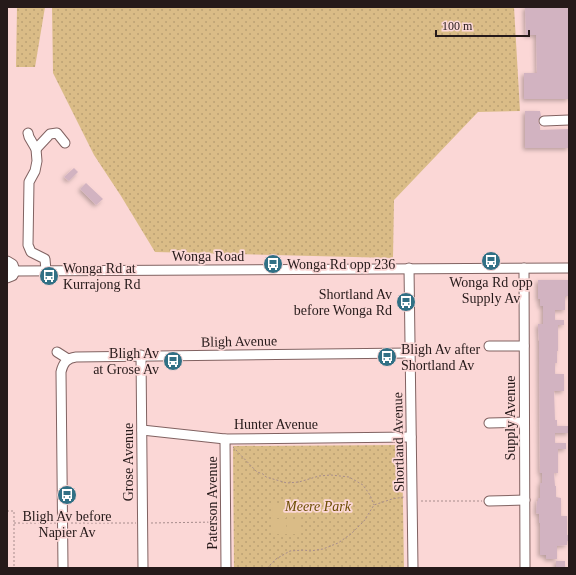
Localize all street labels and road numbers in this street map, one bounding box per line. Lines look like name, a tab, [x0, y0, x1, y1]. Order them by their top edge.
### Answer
street label: Wonga Road	[172, 249, 244, 264]
street label: Bligh Avenue	[201, 333, 277, 350]
street label: Supply Avenue	[503, 376, 518, 460]
street label: Shortland Avenue	[390, 392, 407, 492]
street label: Hunter Avenue	[234, 417, 318, 432]
street label: Grose Avenue	[121, 423, 136, 501]
street label: Paterson Avenue	[205, 456, 220, 550]

